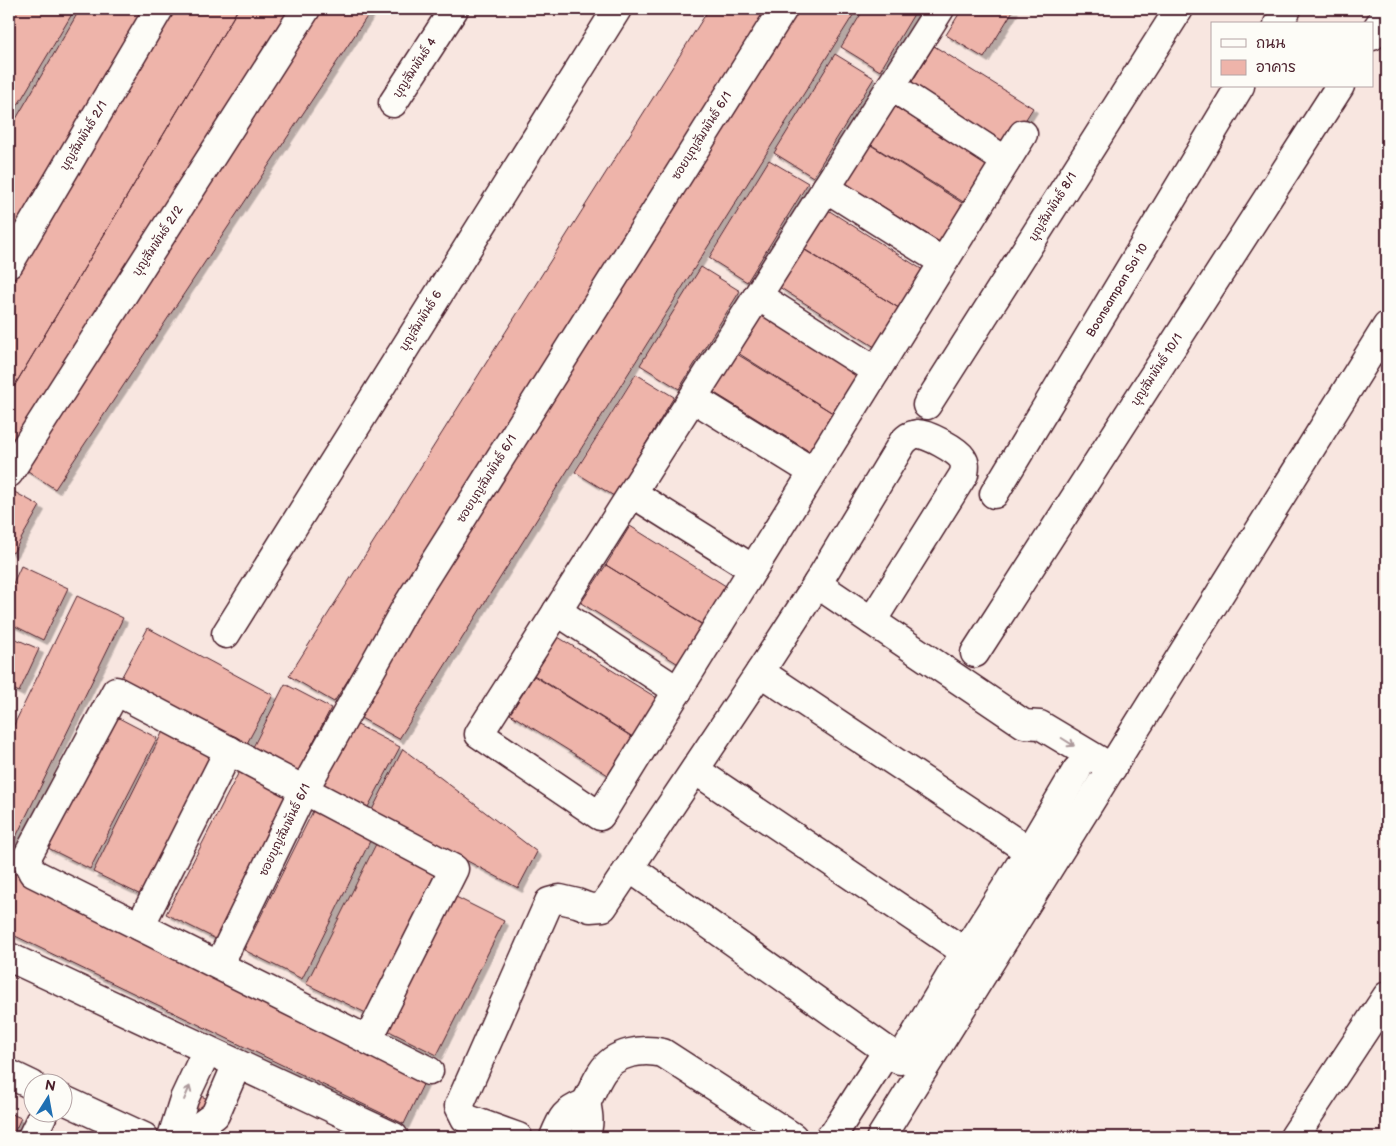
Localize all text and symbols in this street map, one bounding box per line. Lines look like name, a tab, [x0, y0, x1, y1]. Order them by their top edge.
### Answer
legend	[1211, 22, 1374, 88]
street label: บุญสัมพันธ์ 4	[389, 34, 441, 102]
text: ถนน	[1256, 34, 1285, 53]
text: อาคาร	[1256, 58, 1296, 77]
street label: ซอยบุญสัมพันธ์ 6/1	[668, 88, 736, 184]
street label: บุญสัมพันธ์ 2/1	[56, 98, 112, 174]
street label: บุญสัมพันธ์ 8/1	[1025, 169, 1081, 245]
street label: บุญสัมพันธ์ 2/2	[129, 202, 187, 280]
street label: Boonsampan Soi 10	[1083, 241, 1151, 340]
street label: บุญสัมพันธ์ 6	[396, 287, 446, 355]
street label: บุญสัมพันธ์ 10/1	[1127, 330, 1187, 410]
street label: ซอยบุญสัมพันธ์ 6/1	[453, 431, 521, 527]
one-way arrow	[1061, 737, 1075, 747]
street label: ซอยบุญสัมพันธ์ 6/1	[255, 781, 315, 879]
north arrow	[22, 1074, 72, 1124]
text: N	[44, 1076, 57, 1095]
one-way arrow	[183, 1086, 192, 1101]

